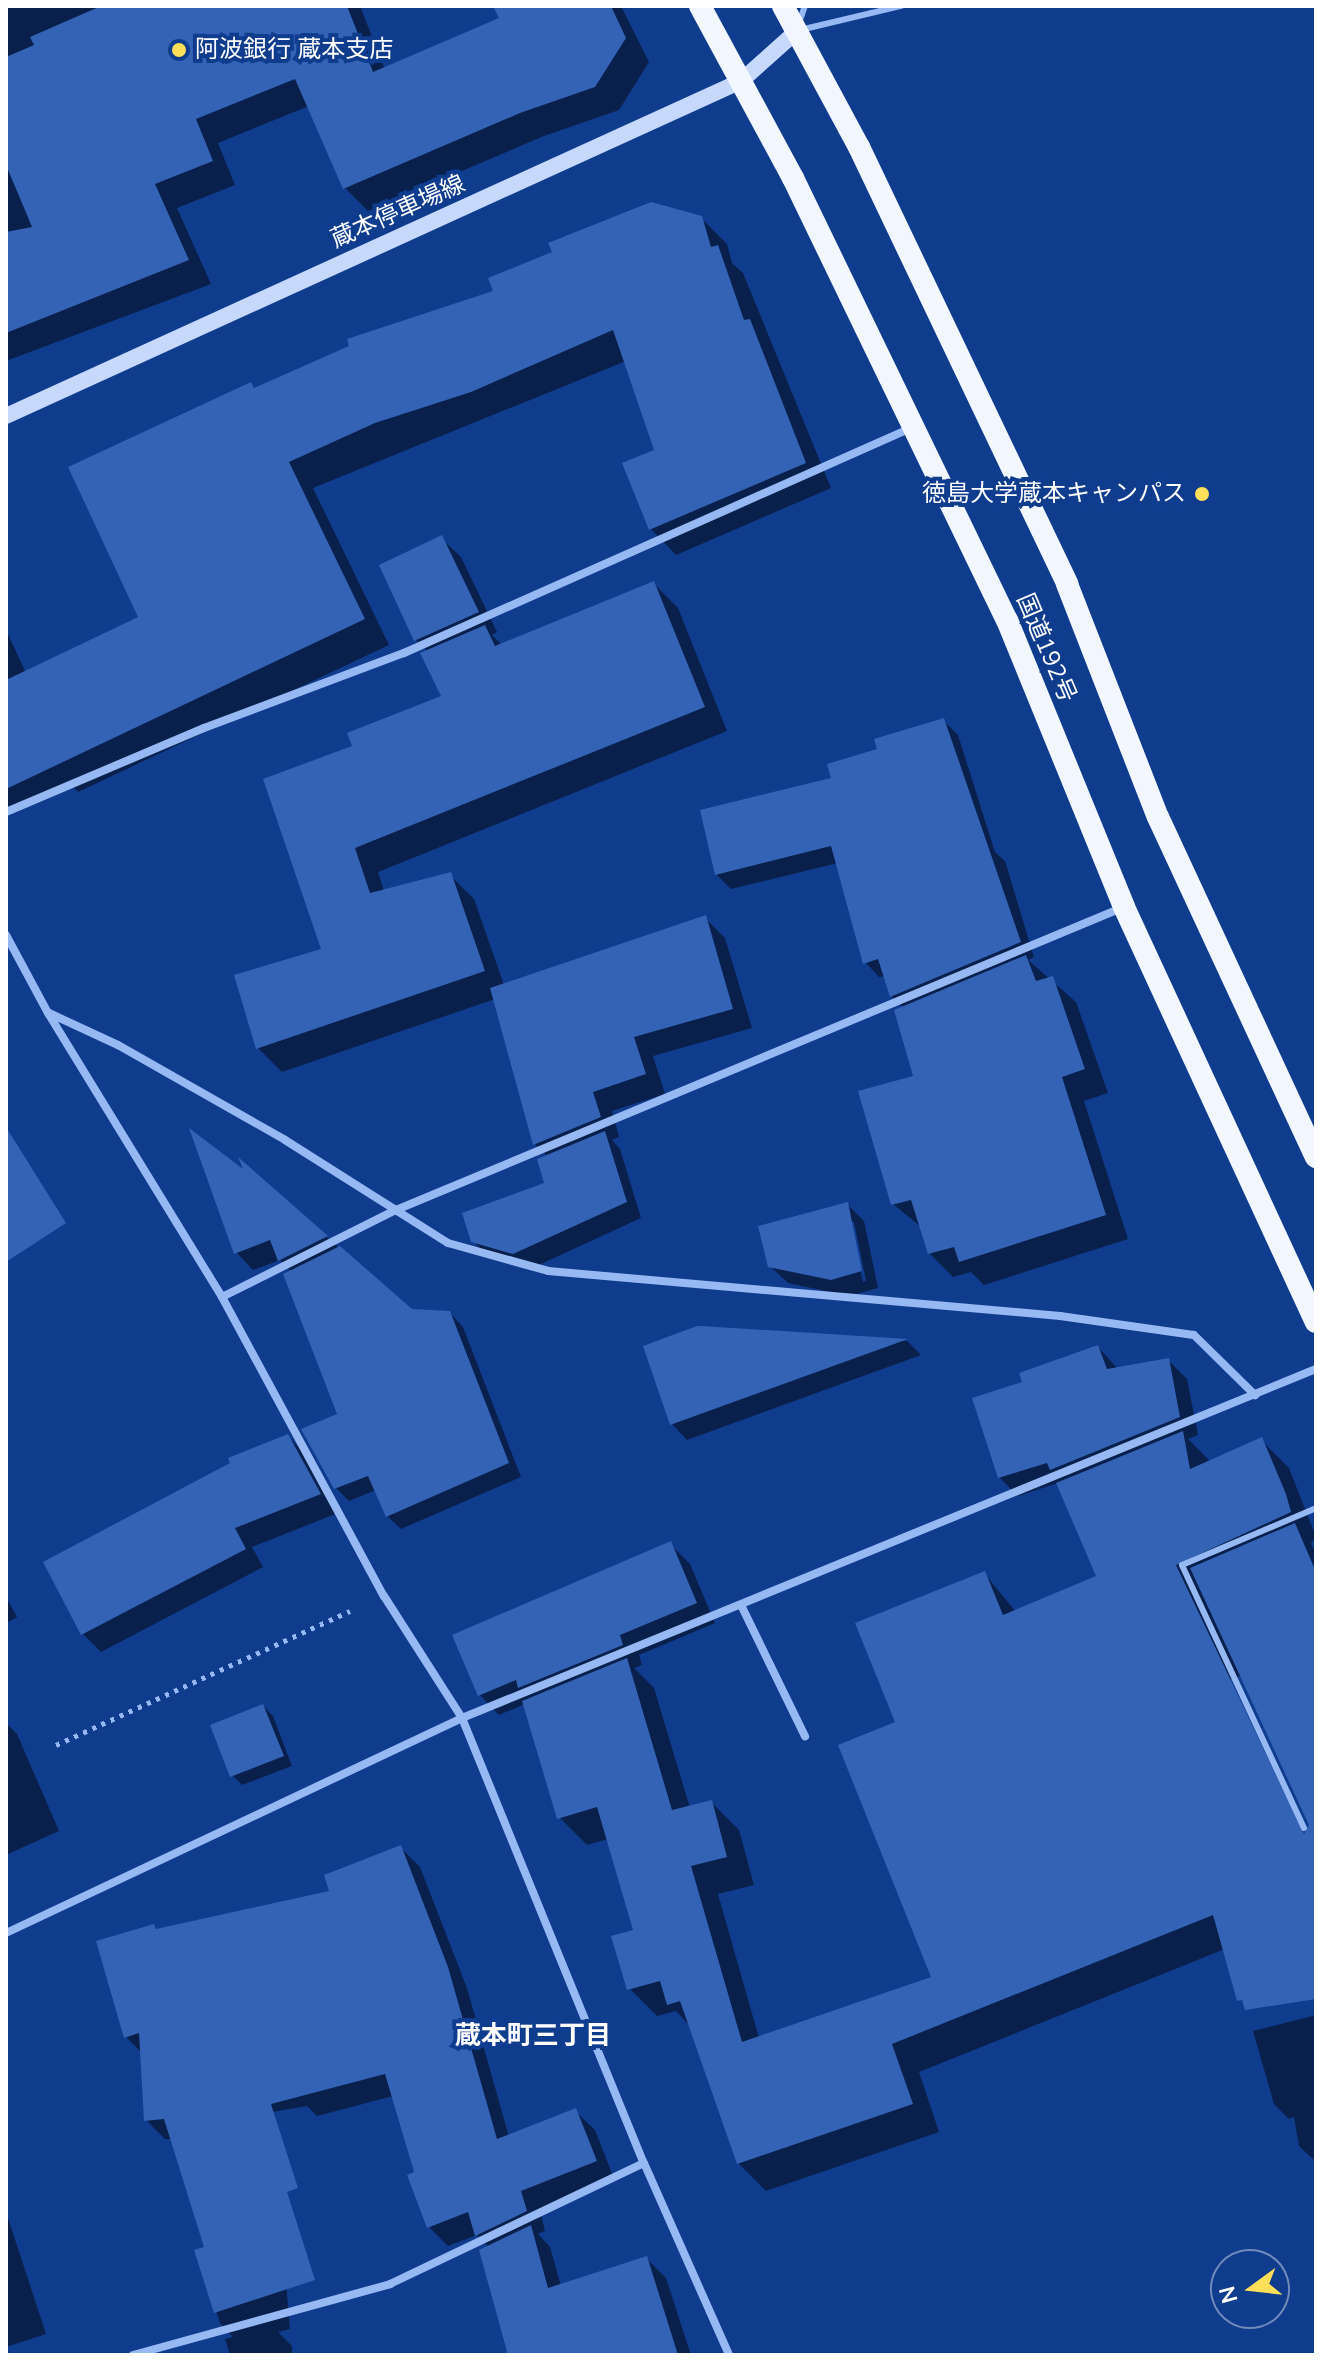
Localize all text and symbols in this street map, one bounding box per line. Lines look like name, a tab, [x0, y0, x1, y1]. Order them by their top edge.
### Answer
place label: 阿波銀行 蔵本支店	[195, 36, 393, 64]
marker: 阿波銀行 蔵本支店	[170, 41, 188, 59]
street label: 蔵本停車場線	[326, 170, 470, 254]
place label: 徳島大学蔵本キャンパス	[922, 480, 1186, 508]
marker: 徳島大学蔵本キャンパス	[1193, 485, 1211, 503]
street label: 国道192号	[1010, 589, 1082, 707]
district label: 蔵本町三丁目	[455, 2020, 611, 2052]
north arrow	[1210, 2249, 1290, 2329]
text: N	[1212, 2283, 1245, 2307]

